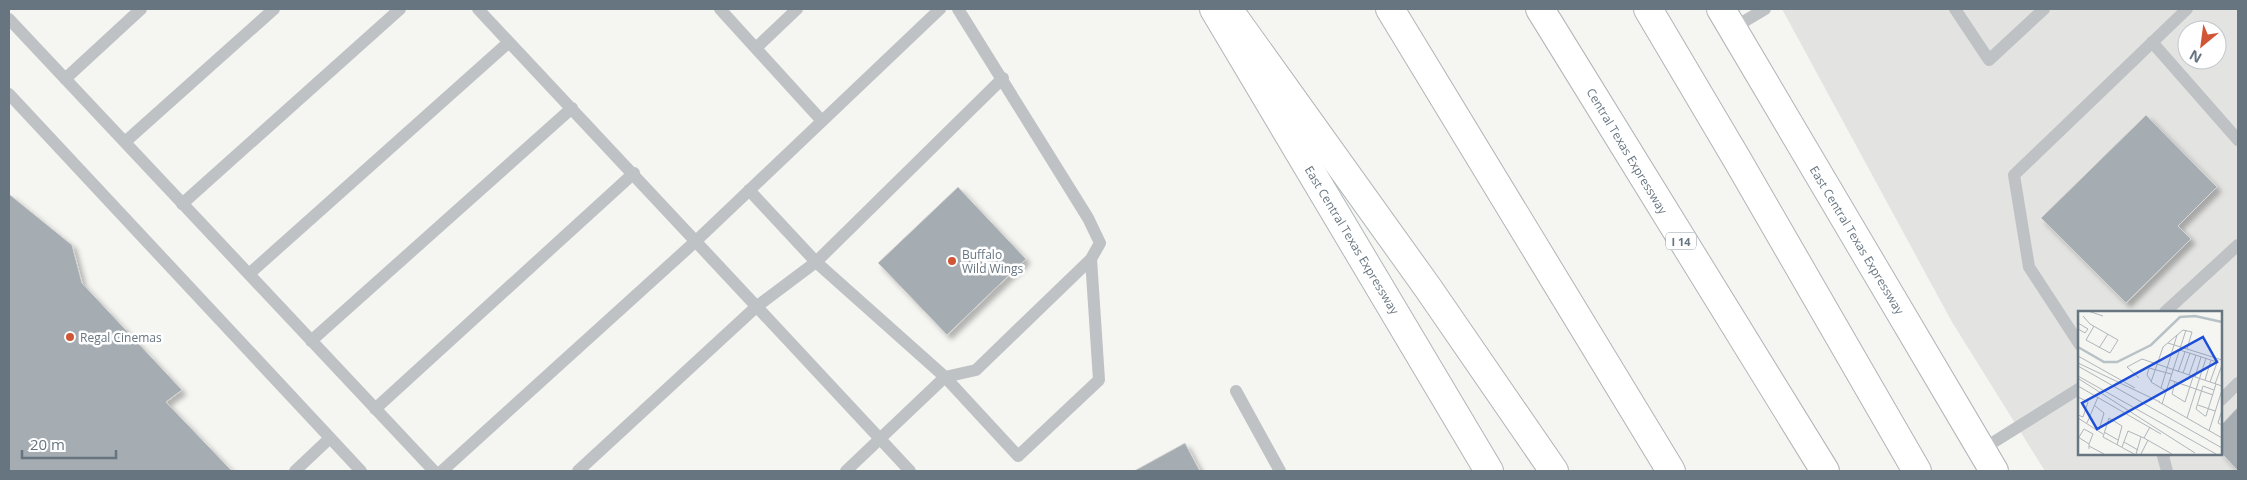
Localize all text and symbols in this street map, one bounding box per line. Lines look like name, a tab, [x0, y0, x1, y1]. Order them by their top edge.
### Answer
north arrow	[2177, 20, 2227, 70]
text: N	[2186, 46, 2205, 68]
street label: Central Texas Expressway	[1583, 85, 1672, 218]
street label: East Central Texas Expressway	[1301, 163, 1404, 318]
street label: East Central Texas Expressway	[1806, 163, 1909, 318]
road number: I 14	[1666, 232, 1696, 250]
place label: Buffalo Wild Wings	[962, 246, 1024, 277]
marker: Buffalo Wild Wings	[946, 255, 958, 267]
inset map	[2078, 311, 2222, 455]
place label: Regal Cinemas	[80, 329, 162, 346]
marker: Regal Cinemas	[64, 331, 76, 343]
scale bar	[22, 428, 116, 460]
text: 20 m	[30, 434, 65, 454]

